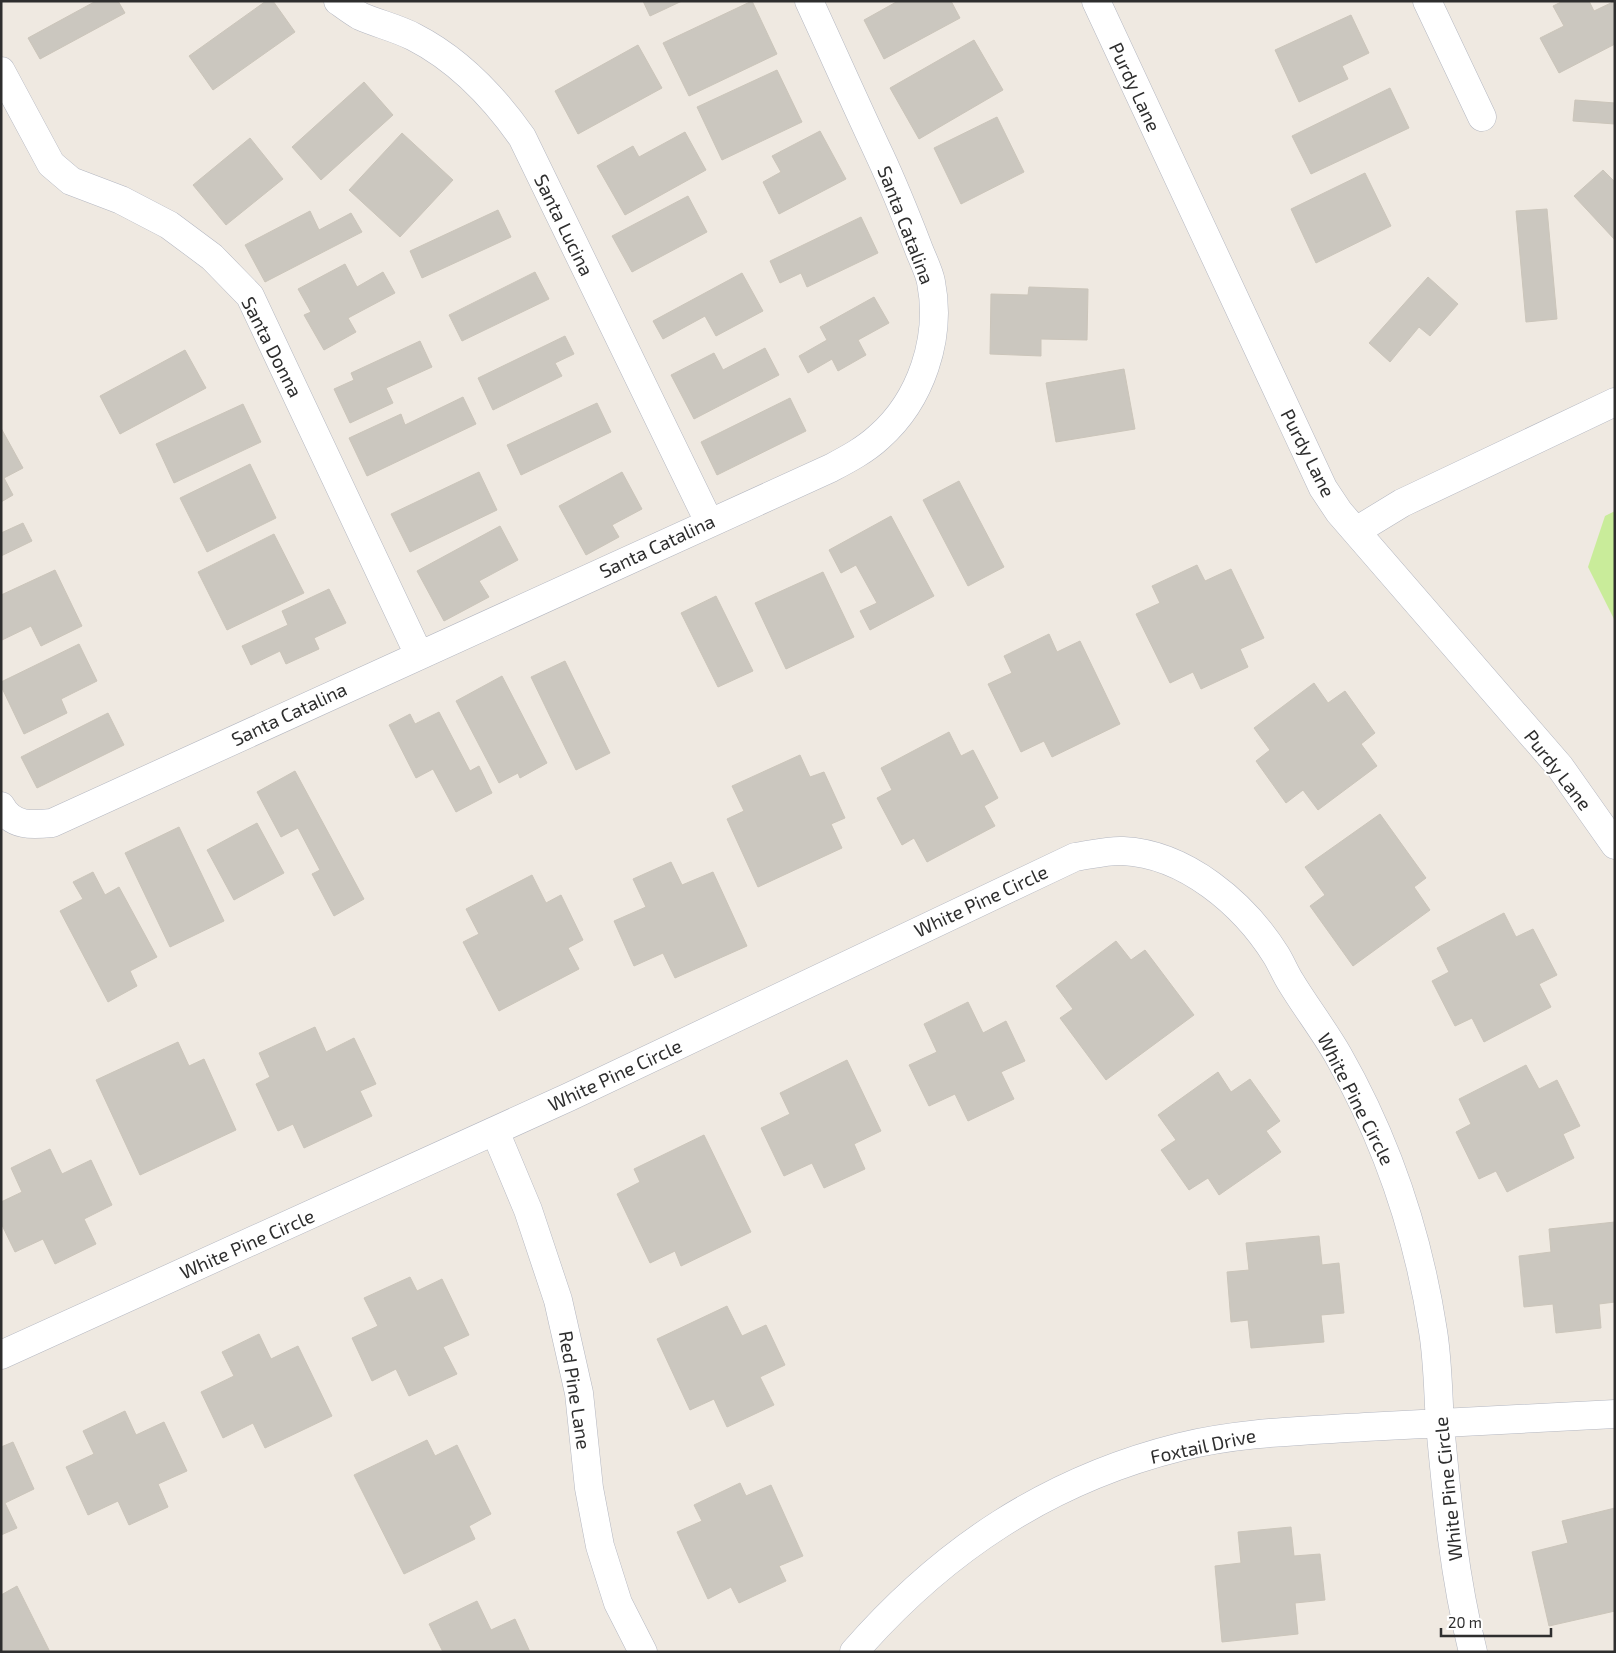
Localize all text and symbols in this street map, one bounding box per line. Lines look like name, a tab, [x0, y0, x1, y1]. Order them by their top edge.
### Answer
street label: Purdy Lane	[1105, 39, 1166, 135]
street label: Santa Catalina	[873, 162, 940, 287]
street label: Santa Lucina	[530, 170, 599, 279]
street label: Santa Donna	[237, 293, 308, 401]
street label: Purdy Lane	[1276, 405, 1340, 501]
street label: Santa Catalina	[595, 509, 718, 582]
street label: Santa Catalina	[227, 677, 350, 750]
street label: Purdy Lane	[1520, 725, 1597, 814]
street label: White Pine Circle	[910, 860, 1051, 942]
street label: White Pine Circle	[1313, 1029, 1400, 1169]
street label: White Pine Circle	[544, 1034, 685, 1116]
street label: White Pine Circle	[176, 1204, 318, 1284]
street label: Red Pine Lane	[555, 1329, 596, 1451]
street label: White Pine Circle	[1428, 1416, 1467, 1562]
street label: Foxtail Drive	[1148, 1423, 1258, 1468]
scale bar	[1441, 1606, 1551, 1638]
text: 20 m	[1448, 1613, 1482, 1631]

